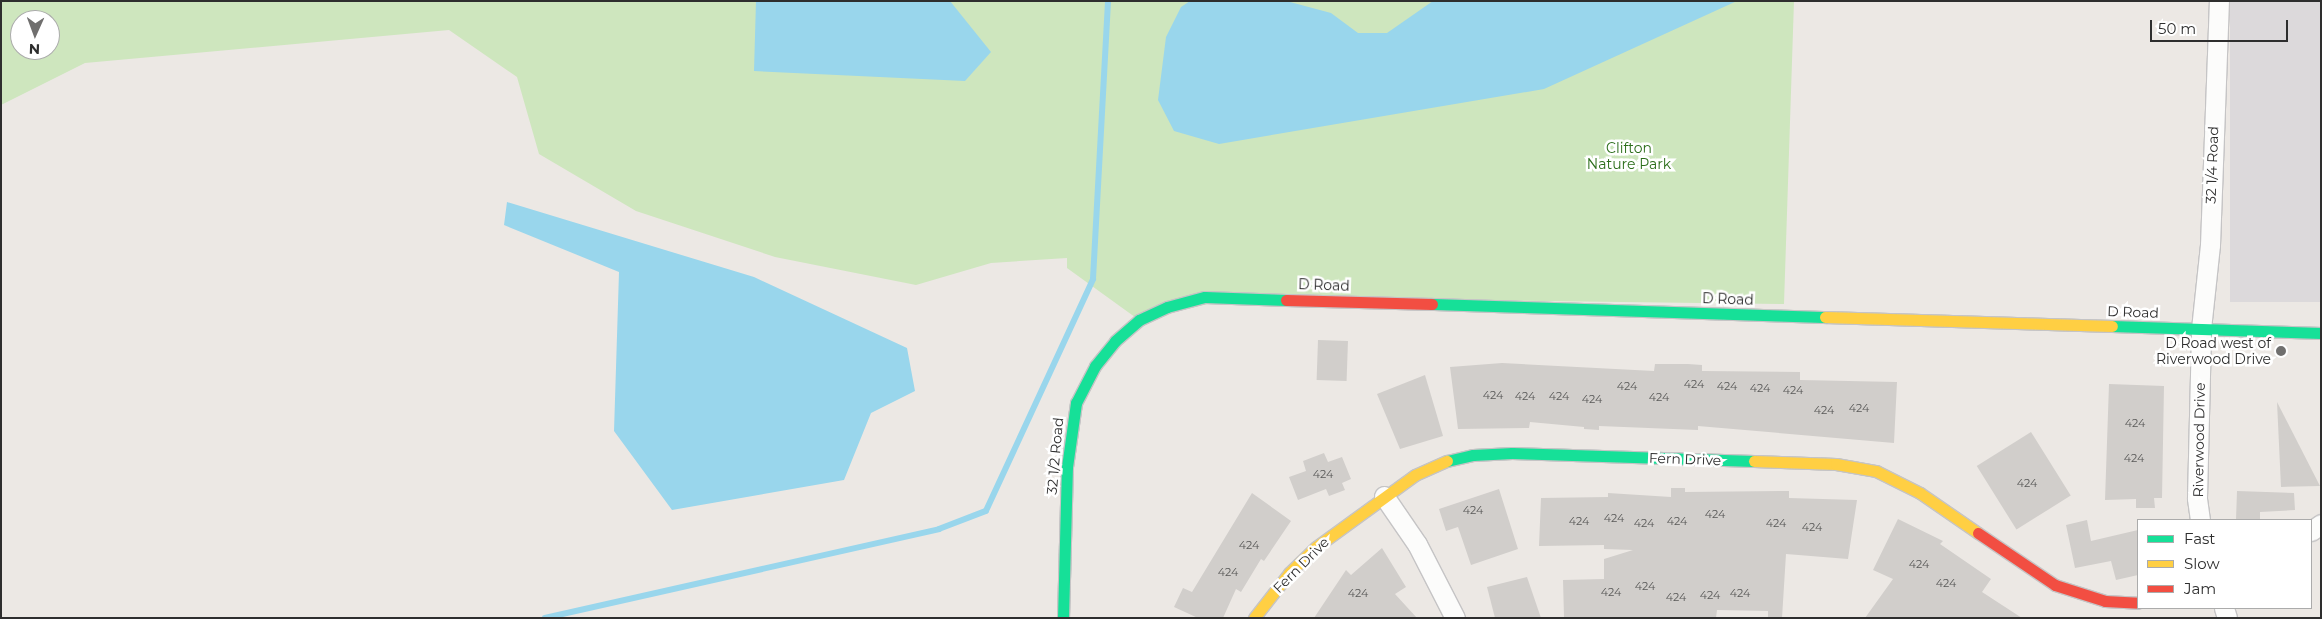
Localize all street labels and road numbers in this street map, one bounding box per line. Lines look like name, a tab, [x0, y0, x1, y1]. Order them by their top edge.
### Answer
street label: 32 1/4 Road	[2202, 126, 2222, 204]
street label: D Road	[1298, 276, 1350, 294]
street label: D Road	[1702, 290, 1754, 308]
street label: D Road	[2107, 303, 2159, 321]
street label: Riverwood Drive	[2190, 382, 2208, 498]
street label: 32 1/2 Road	[1043, 417, 1067, 495]
street label: Fern Drive	[1649, 449, 1721, 469]
street label: Fern Drive	[1269, 533, 1333, 597]

